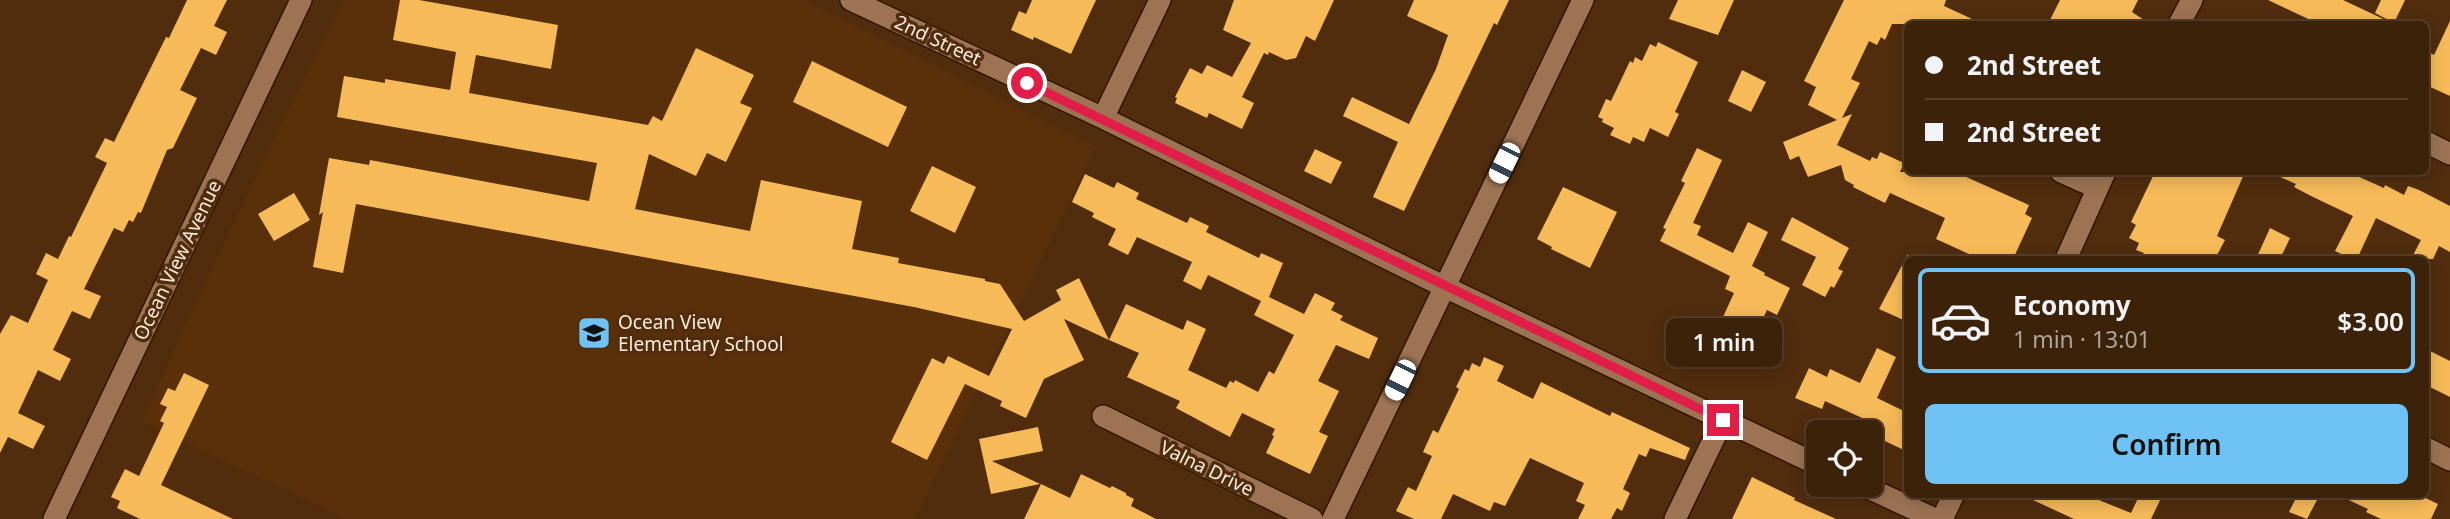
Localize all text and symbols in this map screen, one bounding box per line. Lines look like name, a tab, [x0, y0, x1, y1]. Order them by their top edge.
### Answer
street label: 2nd Street	[891, 9, 985, 71]
text: 2nd Street	[1967, 47, 2101, 83]
route start	[1011, 67, 1043, 99]
text: 2nd Street	[1967, 114, 2101, 150]
car	[1486, 140, 1523, 186]
street label: Ocean View Avenue	[127, 176, 227, 344]
text: Economy	[2013, 287, 2131, 323]
icon: car	[1929, 289, 1992, 352]
text: $3.00	[2337, 303, 2404, 339]
place label: Ocean View Elementary School	[618, 309, 784, 357]
school or university icon: Ocean View Elementary School	[575, 314, 613, 352]
callout: 1 min	[1665, 318, 1781, 368]
text: 1 min · 13:01	[2013, 323, 2151, 355]
text: 1 min	[1693, 326, 1755, 358]
car	[1382, 357, 1419, 403]
route end	[1707, 404, 1739, 436]
button: Confirm	[1925, 404, 2408, 484]
map controls	[1806, 420, 1883, 497]
button: locate	[1806, 420, 1883, 497]
street label: Valna Drive	[1156, 434, 1258, 502]

